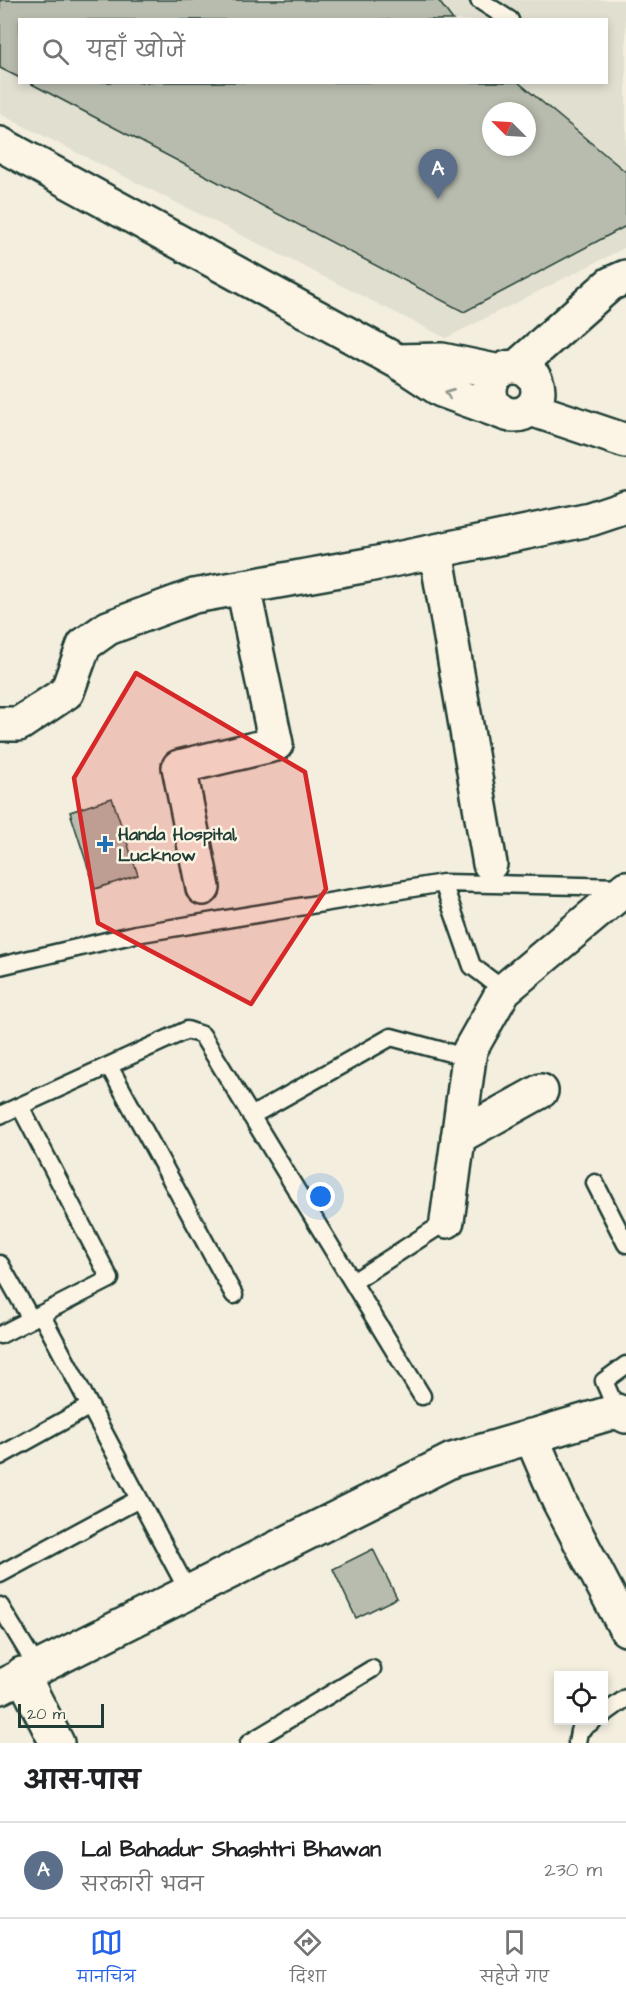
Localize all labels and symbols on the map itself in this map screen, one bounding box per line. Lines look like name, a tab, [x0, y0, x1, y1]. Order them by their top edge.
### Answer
north arrow	[482, 102, 536, 156]
pin: A	[418, 150, 458, 199]
one-way arrow	[444, 387, 455, 400]
place label: Handa Hospital, Lucknow	[118, 822, 238, 868]
marker: Handa Hospital, Lucknow	[96, 835, 114, 853]
your location	[306, 1182, 335, 1211]
scale bar	[18, 1701, 104, 1728]

